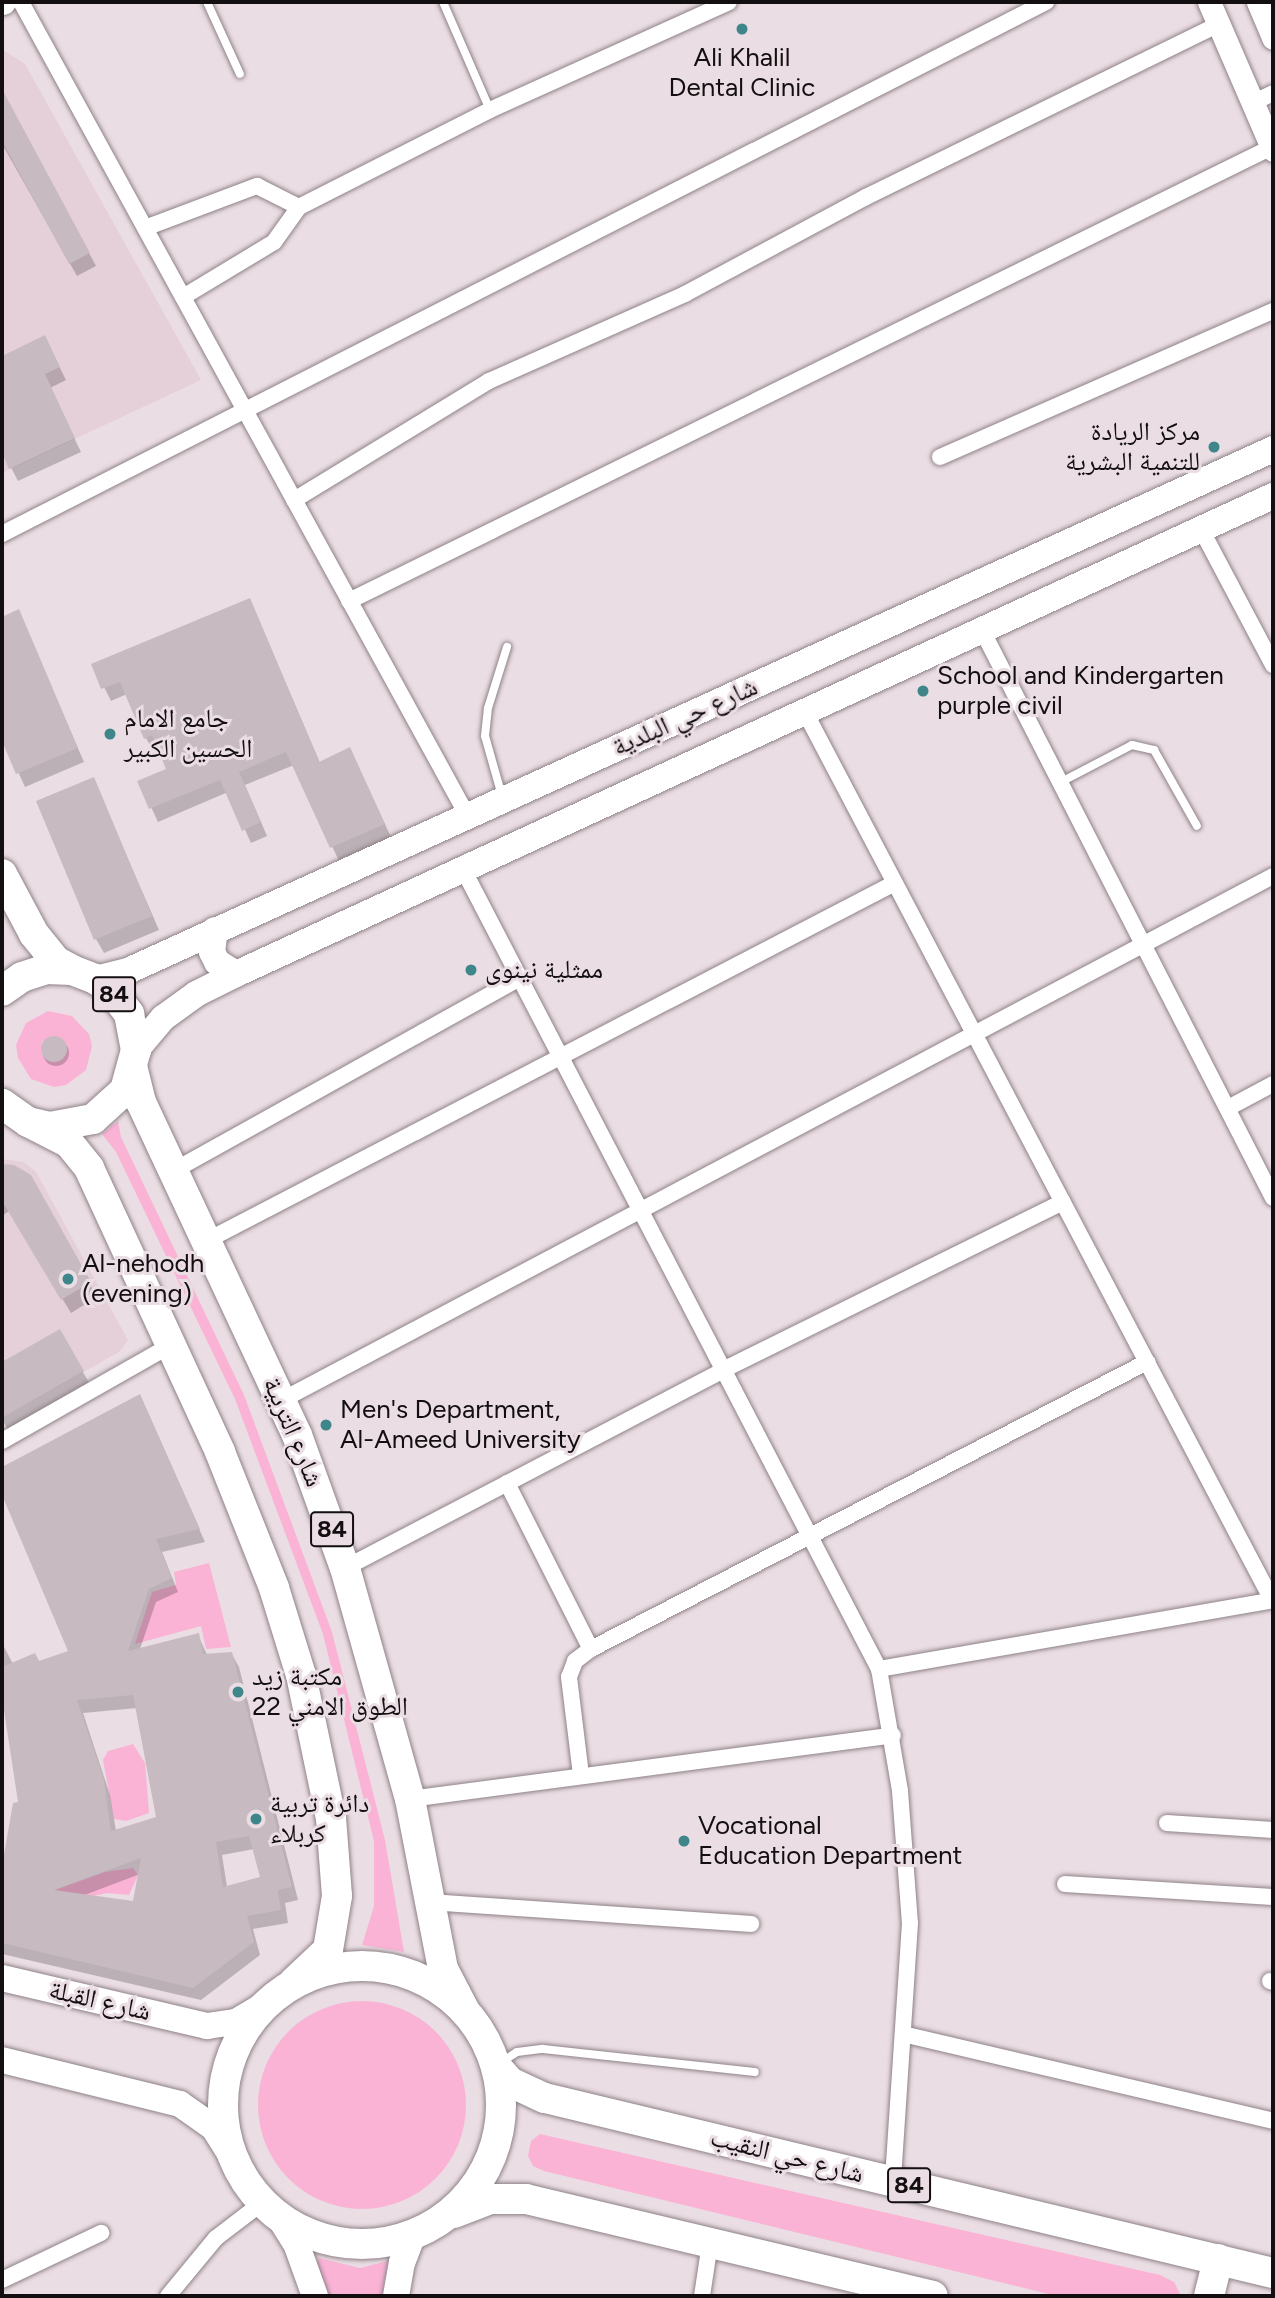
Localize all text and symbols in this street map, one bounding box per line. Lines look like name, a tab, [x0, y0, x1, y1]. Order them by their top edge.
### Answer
marker: Ali Khalil Dental Clinic	[732, 19, 752, 39]
place label: Ali Khalil Dental Clinic	[669, 42, 815, 104]
place label: مركز الريادة للتنمية البشرية	[1065, 416, 1200, 478]
marker: مركز الريادة للتنمية البشرية	[1206, 439, 1222, 455]
place label: School and Kindergarten purple civil	[937, 660, 1224, 722]
street label: شارع حي البلدية	[608, 671, 762, 763]
marker: School and Kindergarten purple civil	[915, 683, 931, 699]
place label: جامع الامام الحسين الكبير	[124, 703, 252, 764]
marker: جامع الامام الحسين الكبير	[102, 726, 118, 742]
place label: ممثلية نينوى	[485, 954, 603, 986]
marker: ممثلية نينوى	[463, 962, 479, 978]
road number: 84	[91, 974, 137, 1014]
place label: Al-nehodh (evening)	[82, 1248, 204, 1310]
marker: Al-nehodh (evening)	[60, 1271, 76, 1287]
street label: شارع التربية	[256, 1373, 330, 1491]
place label: Men's Department, Al-Ameed University	[340, 1394, 581, 1456]
marker: Men's Department, Al-Ameed University	[318, 1417, 334, 1433]
road number: 84	[309, 1508, 355, 1549]
place label: مكتبة زيد الطوق الامني 22	[252, 1661, 408, 1722]
marker: مكتبة زيد الطوق الامني 22	[230, 1684, 246, 1700]
place label: دائرة تربية كربلاء	[270, 1788, 369, 1850]
place label: Vocational Education Department	[698, 1810, 962, 1871]
marker: دائرة تربية كربلاء	[248, 1811, 264, 1827]
marker: Vocational Education Department	[676, 1833, 692, 1849]
street label: شارع القبلة	[46, 1974, 154, 2028]
street label: شارع حي النقيب	[707, 2122, 867, 2190]
road number: 84	[886, 2164, 932, 2206]

